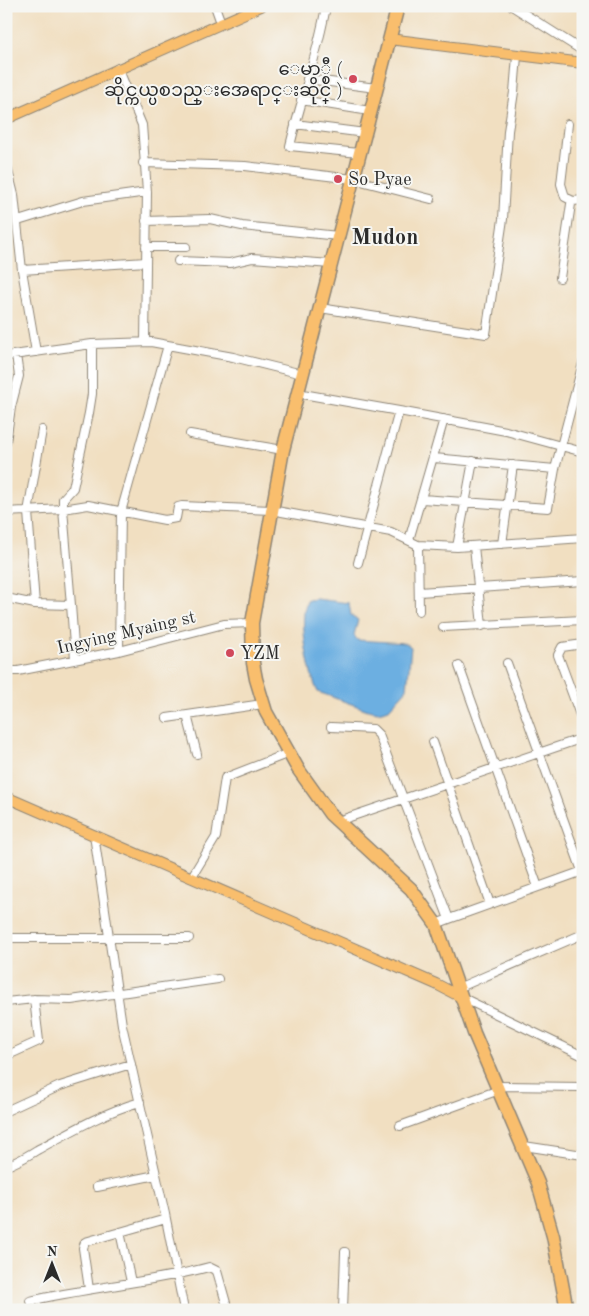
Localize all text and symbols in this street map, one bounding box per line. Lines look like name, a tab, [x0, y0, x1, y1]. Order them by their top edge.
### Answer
place label: ေမာ္စီ ( ဆိုင္ကယ္ပစၥည္းအေရာင္းဆိုင္ )	[104, 56, 343, 105]
marker: ေမာ္စီ ( ဆိုင္ကယ္ပစၥည္းအေရာင္းဆိုင္ )	[347, 73, 359, 85]
place label: So Pyae	[348, 171, 412, 189]
marker: So Pyae	[332, 173, 344, 185]
district label: Mudon	[352, 227, 418, 249]
street label: Ingying Myaing st	[55, 608, 197, 658]
place label: YZM	[240, 645, 280, 663]
marker: YZM	[224, 647, 236, 659]
north arrow	[28, 1238, 78, 1288]
text: N	[47, 1245, 58, 1259]

